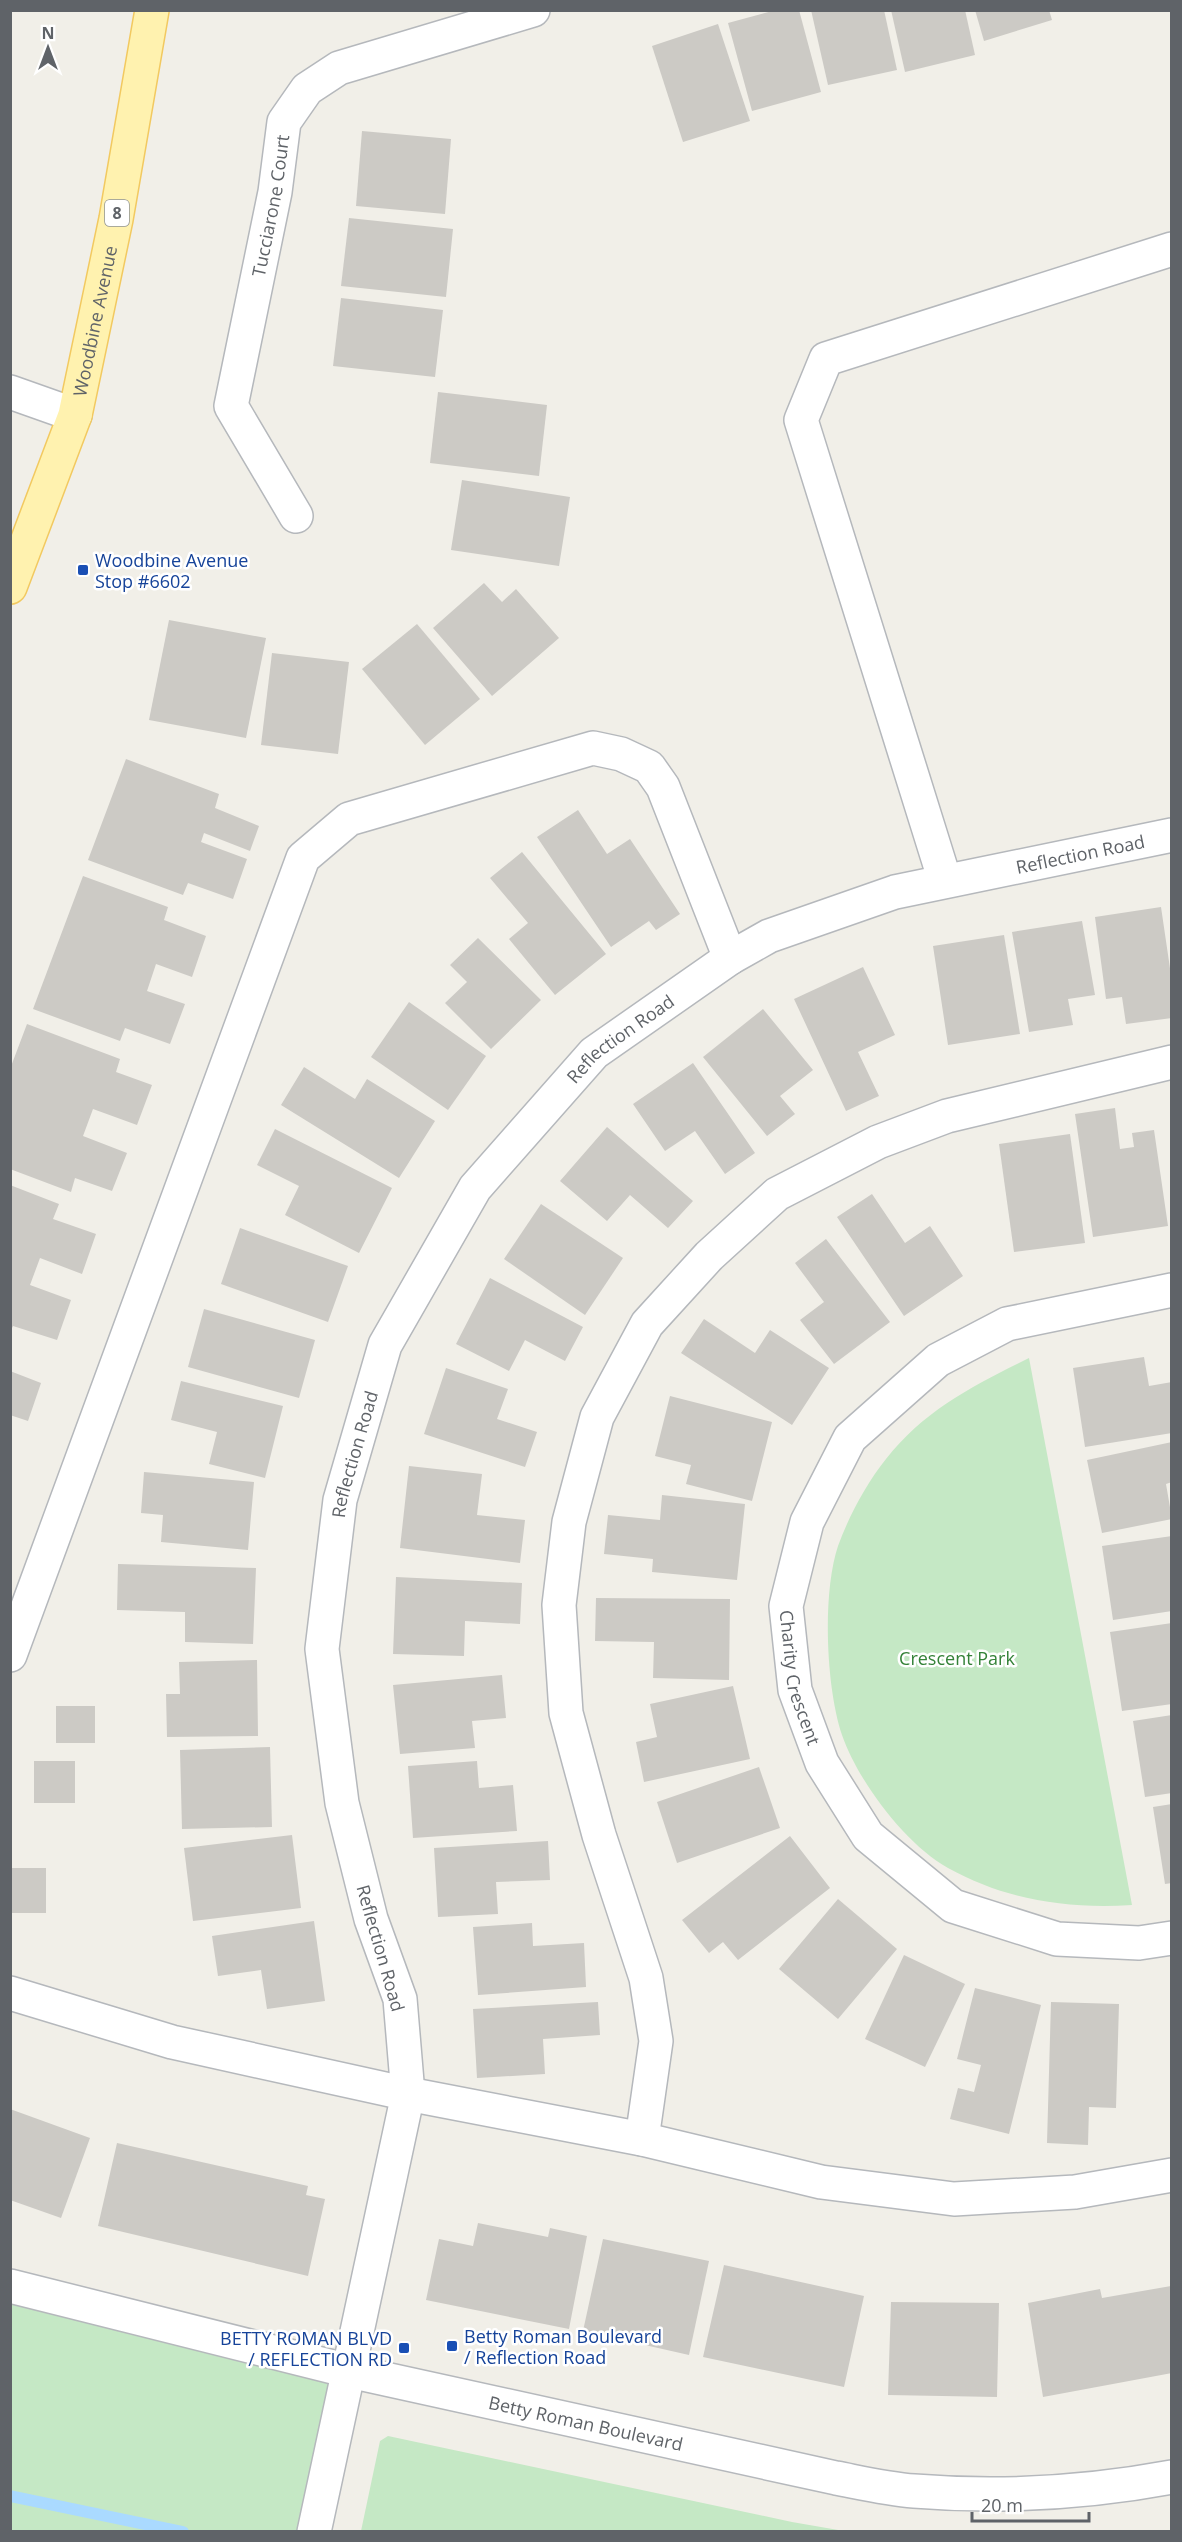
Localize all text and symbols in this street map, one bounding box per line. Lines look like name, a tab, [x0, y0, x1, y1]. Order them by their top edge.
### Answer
north arrow	[18, 18, 78, 78]
text: N	[41, 22, 55, 44]
street label: Tucciarone Court	[246, 133, 294, 279]
road number: 8	[105, 200, 129, 226]
street label: Woodbine Avenue	[67, 243, 122, 398]
place label: Woodbine Avenue Stop #6602	[95, 548, 248, 593]
marker: Woodbine Avenue Stop #6602	[76, 563, 90, 577]
street label: Reflection Road	[1014, 829, 1147, 879]
street label: Reflection Road	[561, 989, 679, 1088]
street label: Reflection Road	[326, 1388, 383, 1519]
street label: Charity Crescent	[775, 1609, 826, 1748]
park label: Crescent Park	[899, 1646, 1015, 1670]
street label: Reflection Road	[351, 1882, 411, 2014]
place label: Betty Roman Boulevard / Reflection Road	[464, 2324, 662, 2369]
place label: BETTY ROMAN BLVD / REFLECTION RD	[220, 2326, 392, 2371]
marker: Betty Roman Boulevard / Reflection Road	[445, 2339, 459, 2353]
marker: BETTY ROMAN BLVD / REFLECTION RD	[397, 2341, 411, 2355]
street label: Betty Roman Boulevard	[486, 2390, 685, 2456]
scale bar	[972, 2485, 1089, 2523]
text: 20 m	[981, 2493, 1023, 2517]

